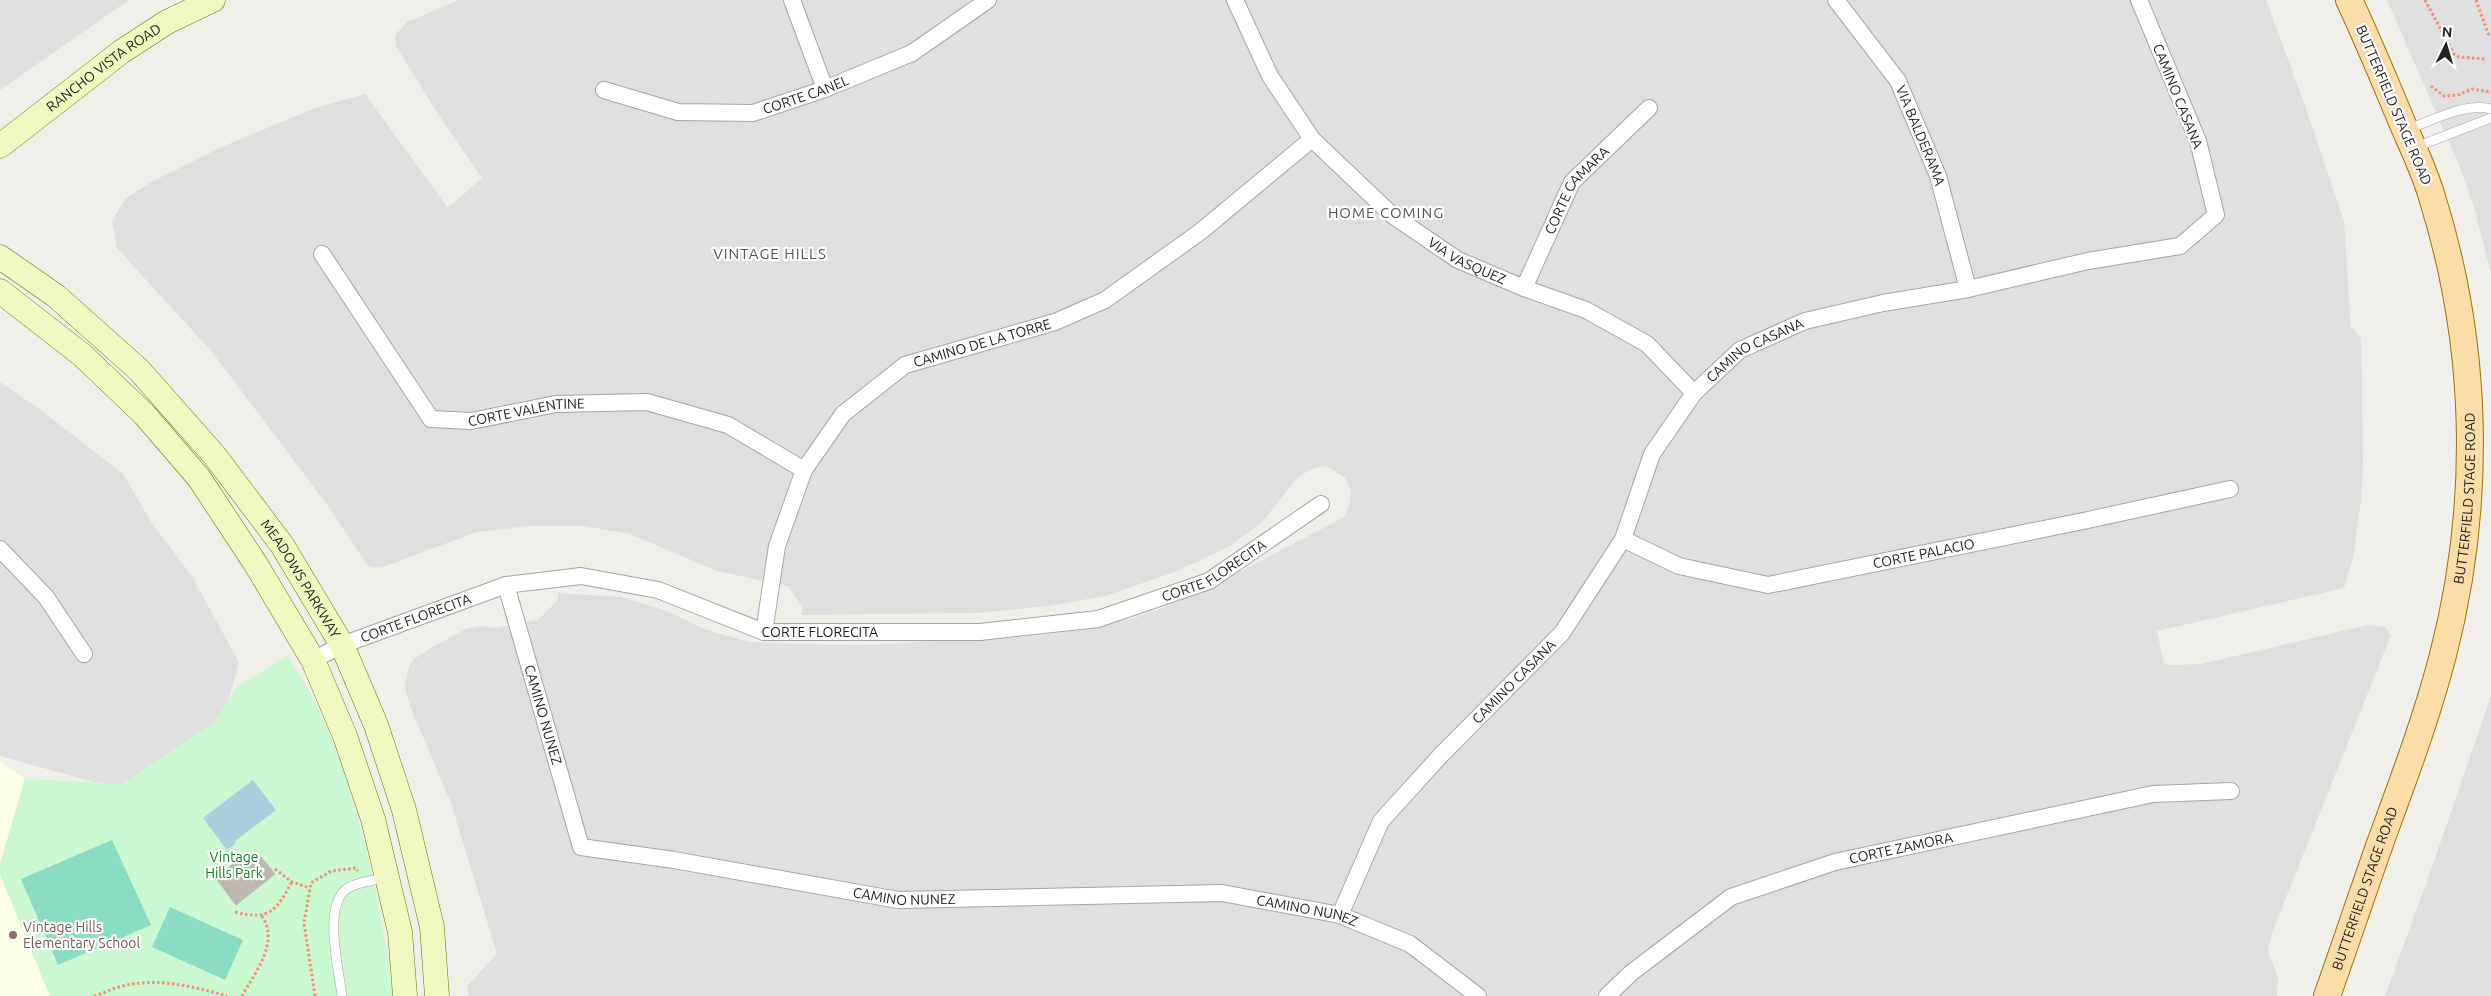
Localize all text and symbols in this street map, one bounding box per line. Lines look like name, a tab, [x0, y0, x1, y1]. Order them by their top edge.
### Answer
street label: RANCHO VISTA ROAD	[43, 20, 164, 115]
north arrow	[2421, 20, 2471, 70]
street label: BUTTERFIELD STAGE ROAD	[2353, 23, 2435, 187]
text: N	[2441, 24, 2453, 40]
street label: CAMINO CASANA	[2150, 41, 2206, 151]
street label: CORTE CANEL	[761, 72, 851, 117]
street label: VIA BALDERAMA	[1893, 83, 1948, 187]
street label: CORTE CAMARA	[1541, 143, 1612, 237]
district label: HOME COMING	[1328, 204, 1444, 221]
street label: VIA VASQUEZ	[1425, 234, 1508, 287]
district label: VINTAGE HILLS	[713, 245, 827, 262]
street label: CAMINO CASANA	[1703, 315, 1806, 385]
street label: CAMINO DE LA TORRE	[911, 316, 1053, 370]
street label: CORTE VALENTINE	[466, 395, 585, 429]
street label: BUTTERFIELD STAGE ROAD	[2450, 412, 2478, 585]
street label: MEADOWS PARKWAY	[258, 516, 344, 641]
street label: CORTE PALACIO	[1871, 535, 1976, 572]
street label: CORTE FLORECITA	[1160, 536, 1269, 605]
street label: CORTE FLORECITA	[358, 591, 473, 646]
street label: CORTE FLORECITA	[762, 624, 878, 640]
street label: CAMINO CASANA	[1469, 636, 1559, 727]
street label: CAMINO NUNEZ	[521, 663, 565, 767]
street label: BUTTERFIELD STAGE ROAD	[2329, 804, 2401, 972]
street label: CORTE ZAMORA	[1848, 829, 1954, 867]
park label: Vintage Hills Park	[205, 849, 263, 881]
street label: CAMINO NUNEZ	[852, 884, 956, 908]
street label: CAMINO NUNEZ	[1255, 892, 1360, 930]
place label: Vintage Hills Elementary School	[23, 919, 141, 951]
marker: Vintage Hills Elementary School	[7, 929, 19, 941]

